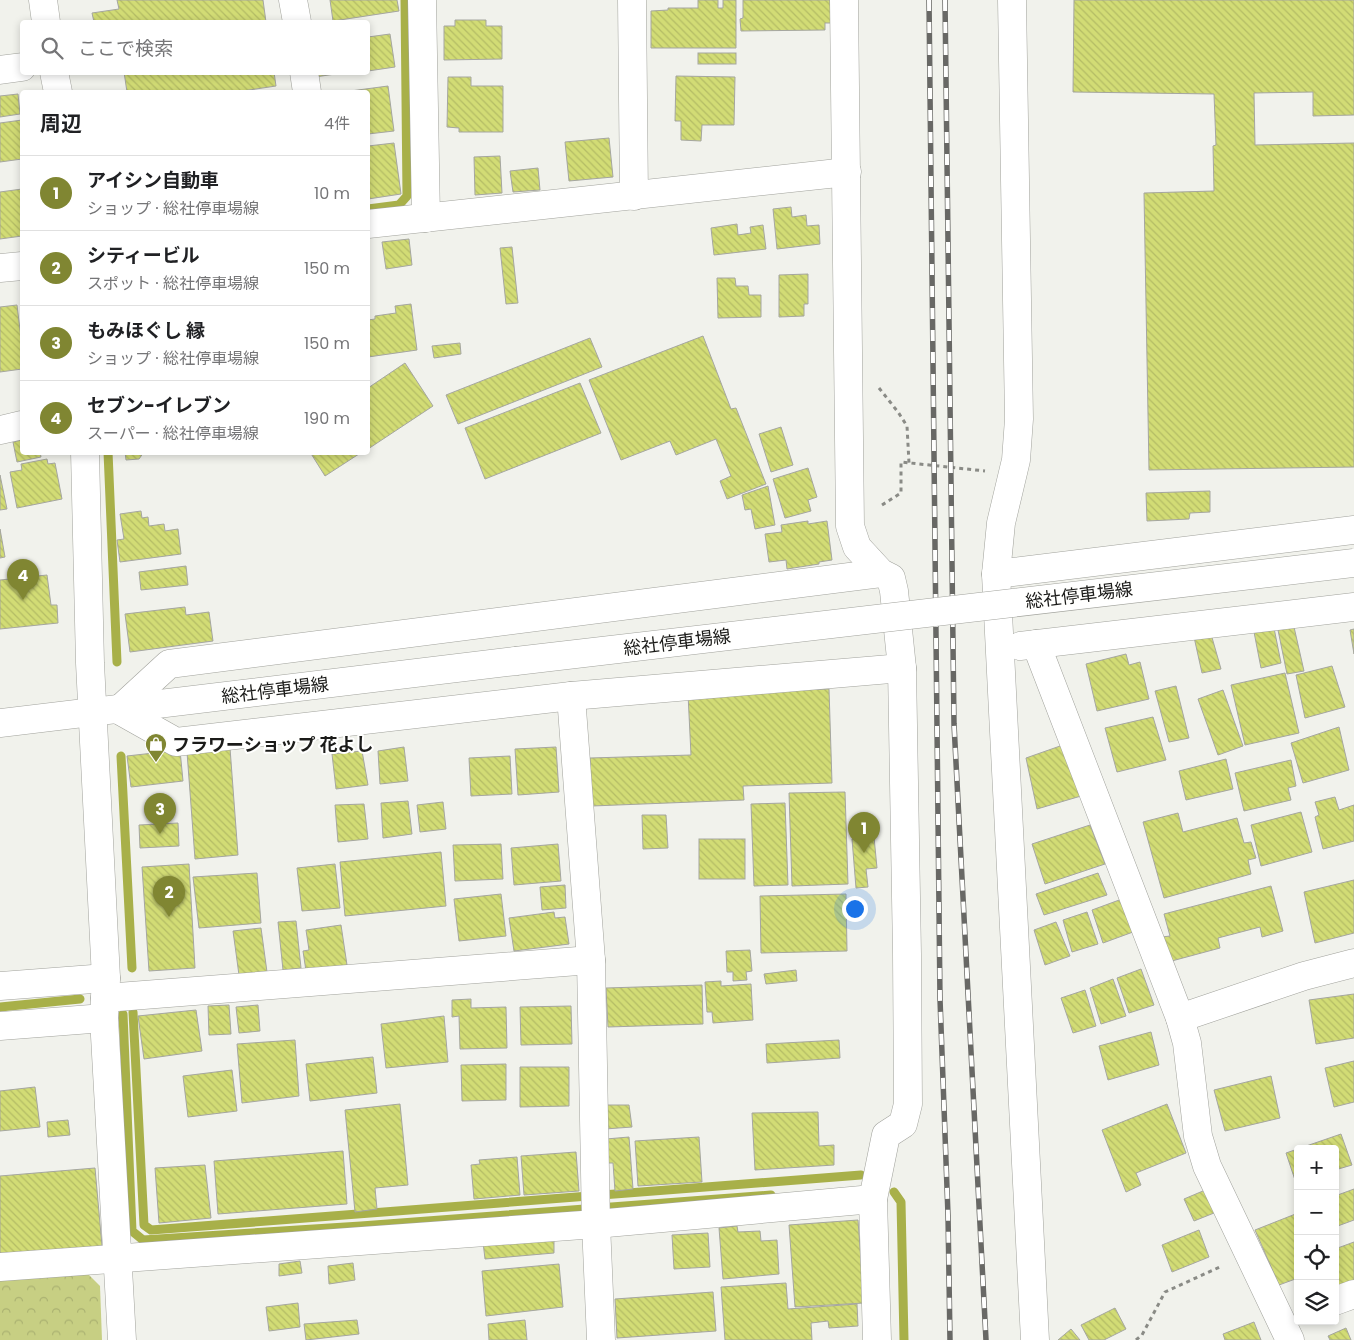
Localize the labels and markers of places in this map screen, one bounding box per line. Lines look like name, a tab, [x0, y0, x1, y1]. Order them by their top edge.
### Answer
pin: 4	[7, 559, 39, 600]
shop icon: フラワーショップ 花よし	[144, 732, 168, 763]
place label: フラワーショップ 花よし	[172, 732, 373, 757]
pin: 3	[144, 793, 176, 834]
pin: 1	[848, 812, 880, 853]
pin: 2	[153, 876, 185, 917]

